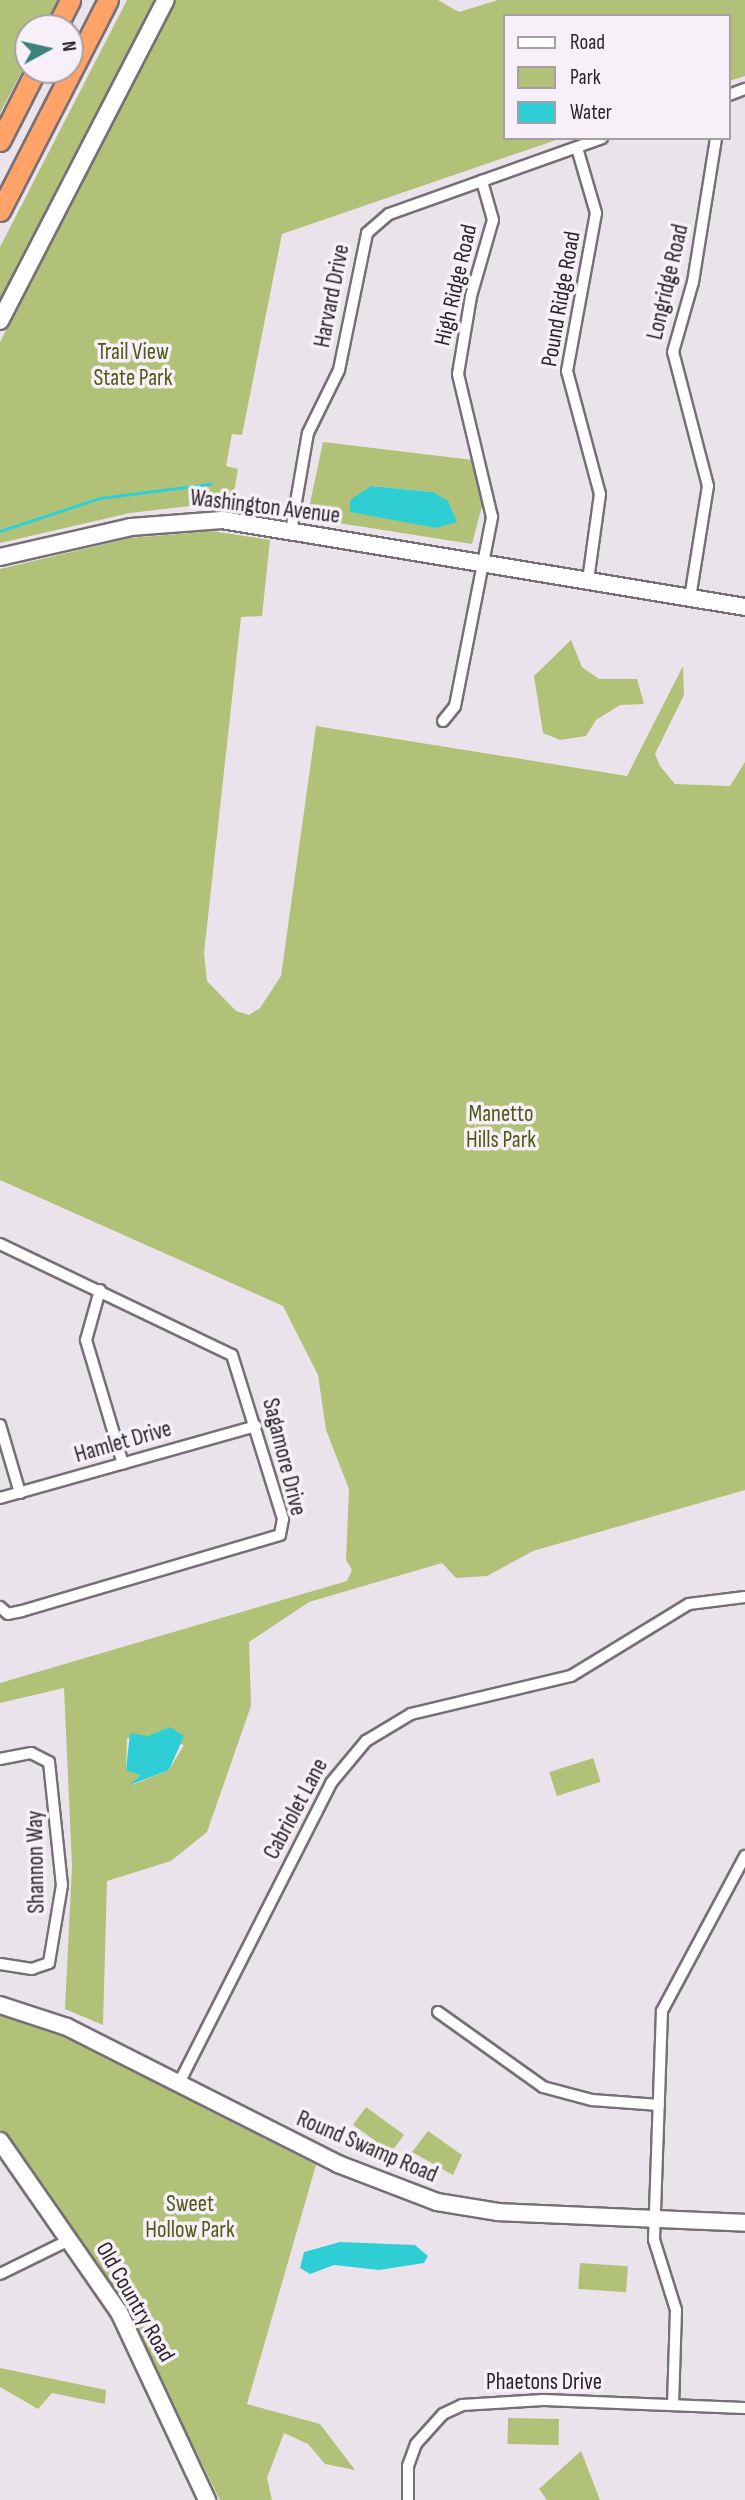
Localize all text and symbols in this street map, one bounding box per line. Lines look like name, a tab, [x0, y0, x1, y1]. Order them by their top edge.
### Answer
north arrow	[14, 14, 84, 84]
legend	[504, 14, 731, 140]
text: Road	[570, 30, 605, 55]
text: N	[56, 40, 80, 53]
text: Park	[570, 65, 601, 90]
text: Water	[570, 100, 612, 125]
street label: High Ridge Road	[429, 222, 483, 348]
street label: Longridge Road	[641, 222, 695, 342]
street label: Pound Ridge Road	[536, 229, 586, 369]
street label: Harvard Drive	[308, 242, 356, 350]
park label: Trail View State Park	[94, 338, 172, 392]
street label: Washington Avenue	[189, 484, 341, 530]
park label: Manetto Hills Park	[466, 1100, 536, 1154]
street label: Sagamore Drive	[256, 1395, 312, 1519]
street label: Hamlet Drive	[71, 1415, 175, 1469]
street label: Cabriolet Lane	[258, 1754, 334, 1864]
street label: Shannon Way	[21, 1810, 51, 1914]
street label: Round Swamp Road	[292, 2105, 442, 2189]
park label: Sweet Hollow Park	[145, 2190, 235, 2244]
street label: Old Country Road	[90, 2237, 180, 2367]
street label: Phaetons Drive	[486, 2368, 602, 2396]

